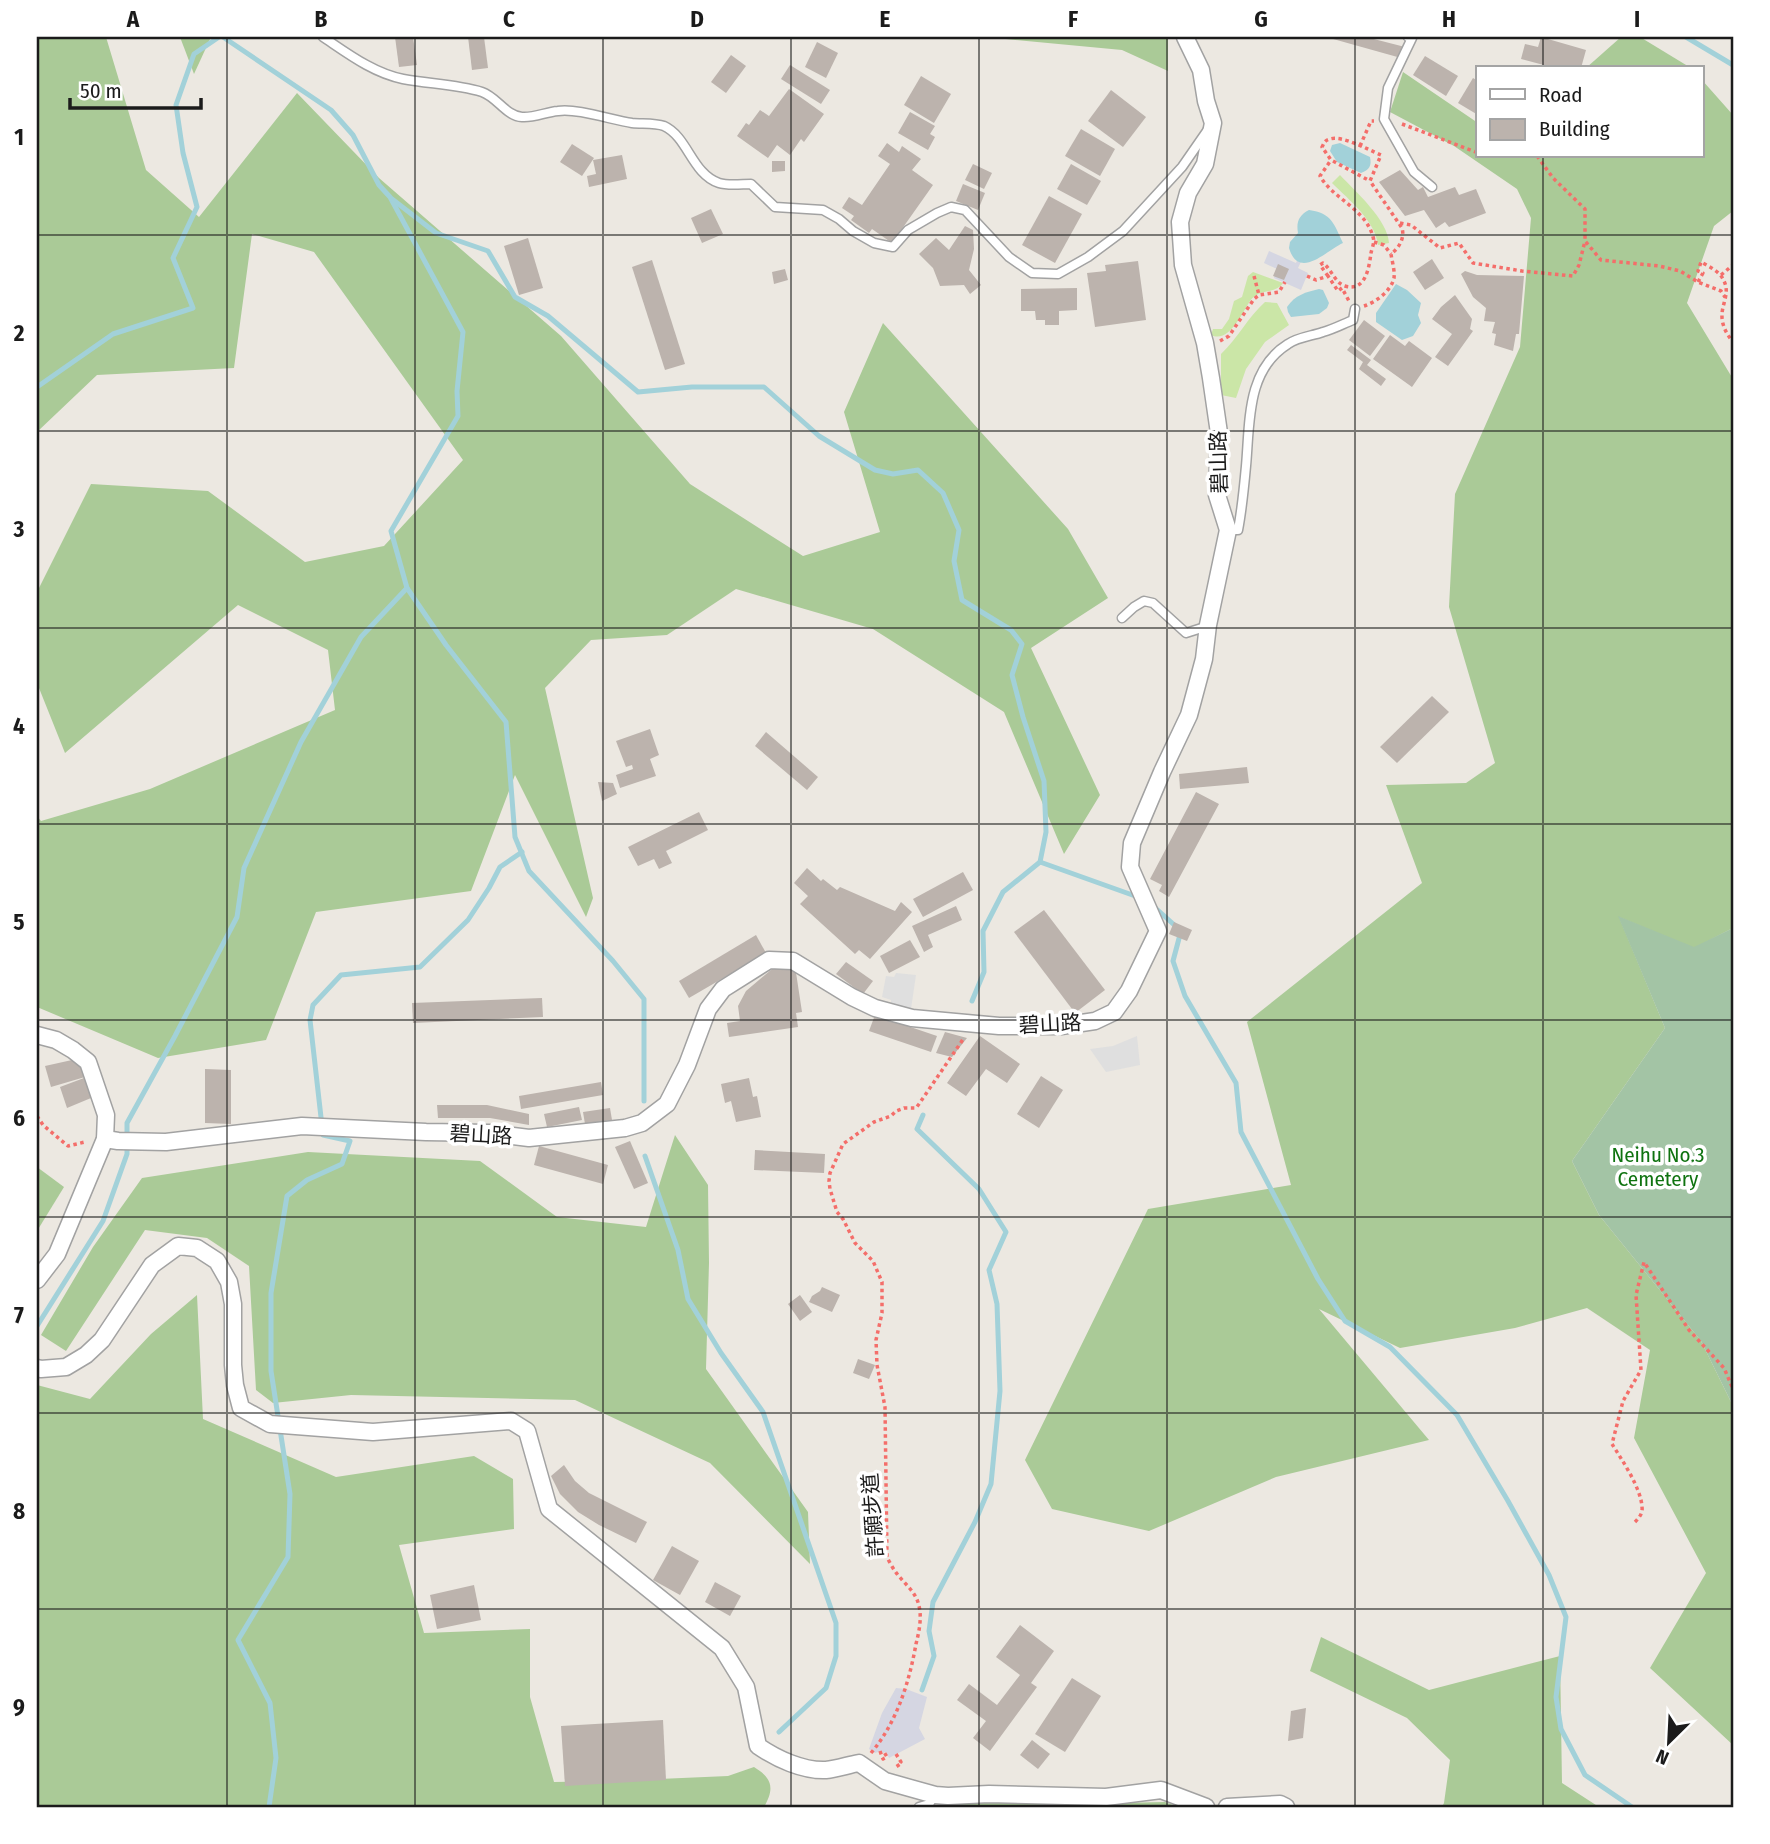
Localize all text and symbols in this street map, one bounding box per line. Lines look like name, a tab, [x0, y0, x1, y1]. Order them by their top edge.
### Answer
text: A	[126, 5, 140, 33]
text: B	[315, 5, 328, 33]
text: C	[503, 5, 515, 33]
text: D	[690, 5, 704, 33]
text: E	[880, 5, 891, 33]
text: F	[1068, 5, 1078, 33]
text: G	[1254, 5, 1268, 33]
text: H	[1442, 5, 1456, 33]
text: I	[1634, 5, 1640, 33]
scale bar	[70, 66, 201, 110]
legend	[1476, 66, 1704, 158]
text: 50 m	[80, 78, 122, 104]
text: Road	[1539, 82, 1583, 108]
text: Building	[1539, 116, 1610, 142]
text: 1	[14, 123, 24, 151]
text: 2	[13, 319, 25, 347]
street label: 碧山路	[1205, 430, 1233, 494]
text: 3	[13, 515, 25, 543]
text: 4	[13, 712, 25, 740]
text: 5	[13, 908, 25, 936]
street label: 碧山路	[1018, 1009, 1082, 1039]
text: 6	[13, 1104, 25, 1132]
street label: 碧山路	[449, 1120, 513, 1150]
park label: Neihu No.3 Cemetery	[1611, 1142, 1705, 1192]
text: 7	[14, 1301, 24, 1329]
street label: 許願步道	[857, 1472, 889, 1558]
text: 8	[13, 1497, 25, 1525]
text: 9	[13, 1693, 25, 1721]
north arrow	[1634, 1708, 1704, 1778]
text: N	[1652, 1744, 1672, 1770]

